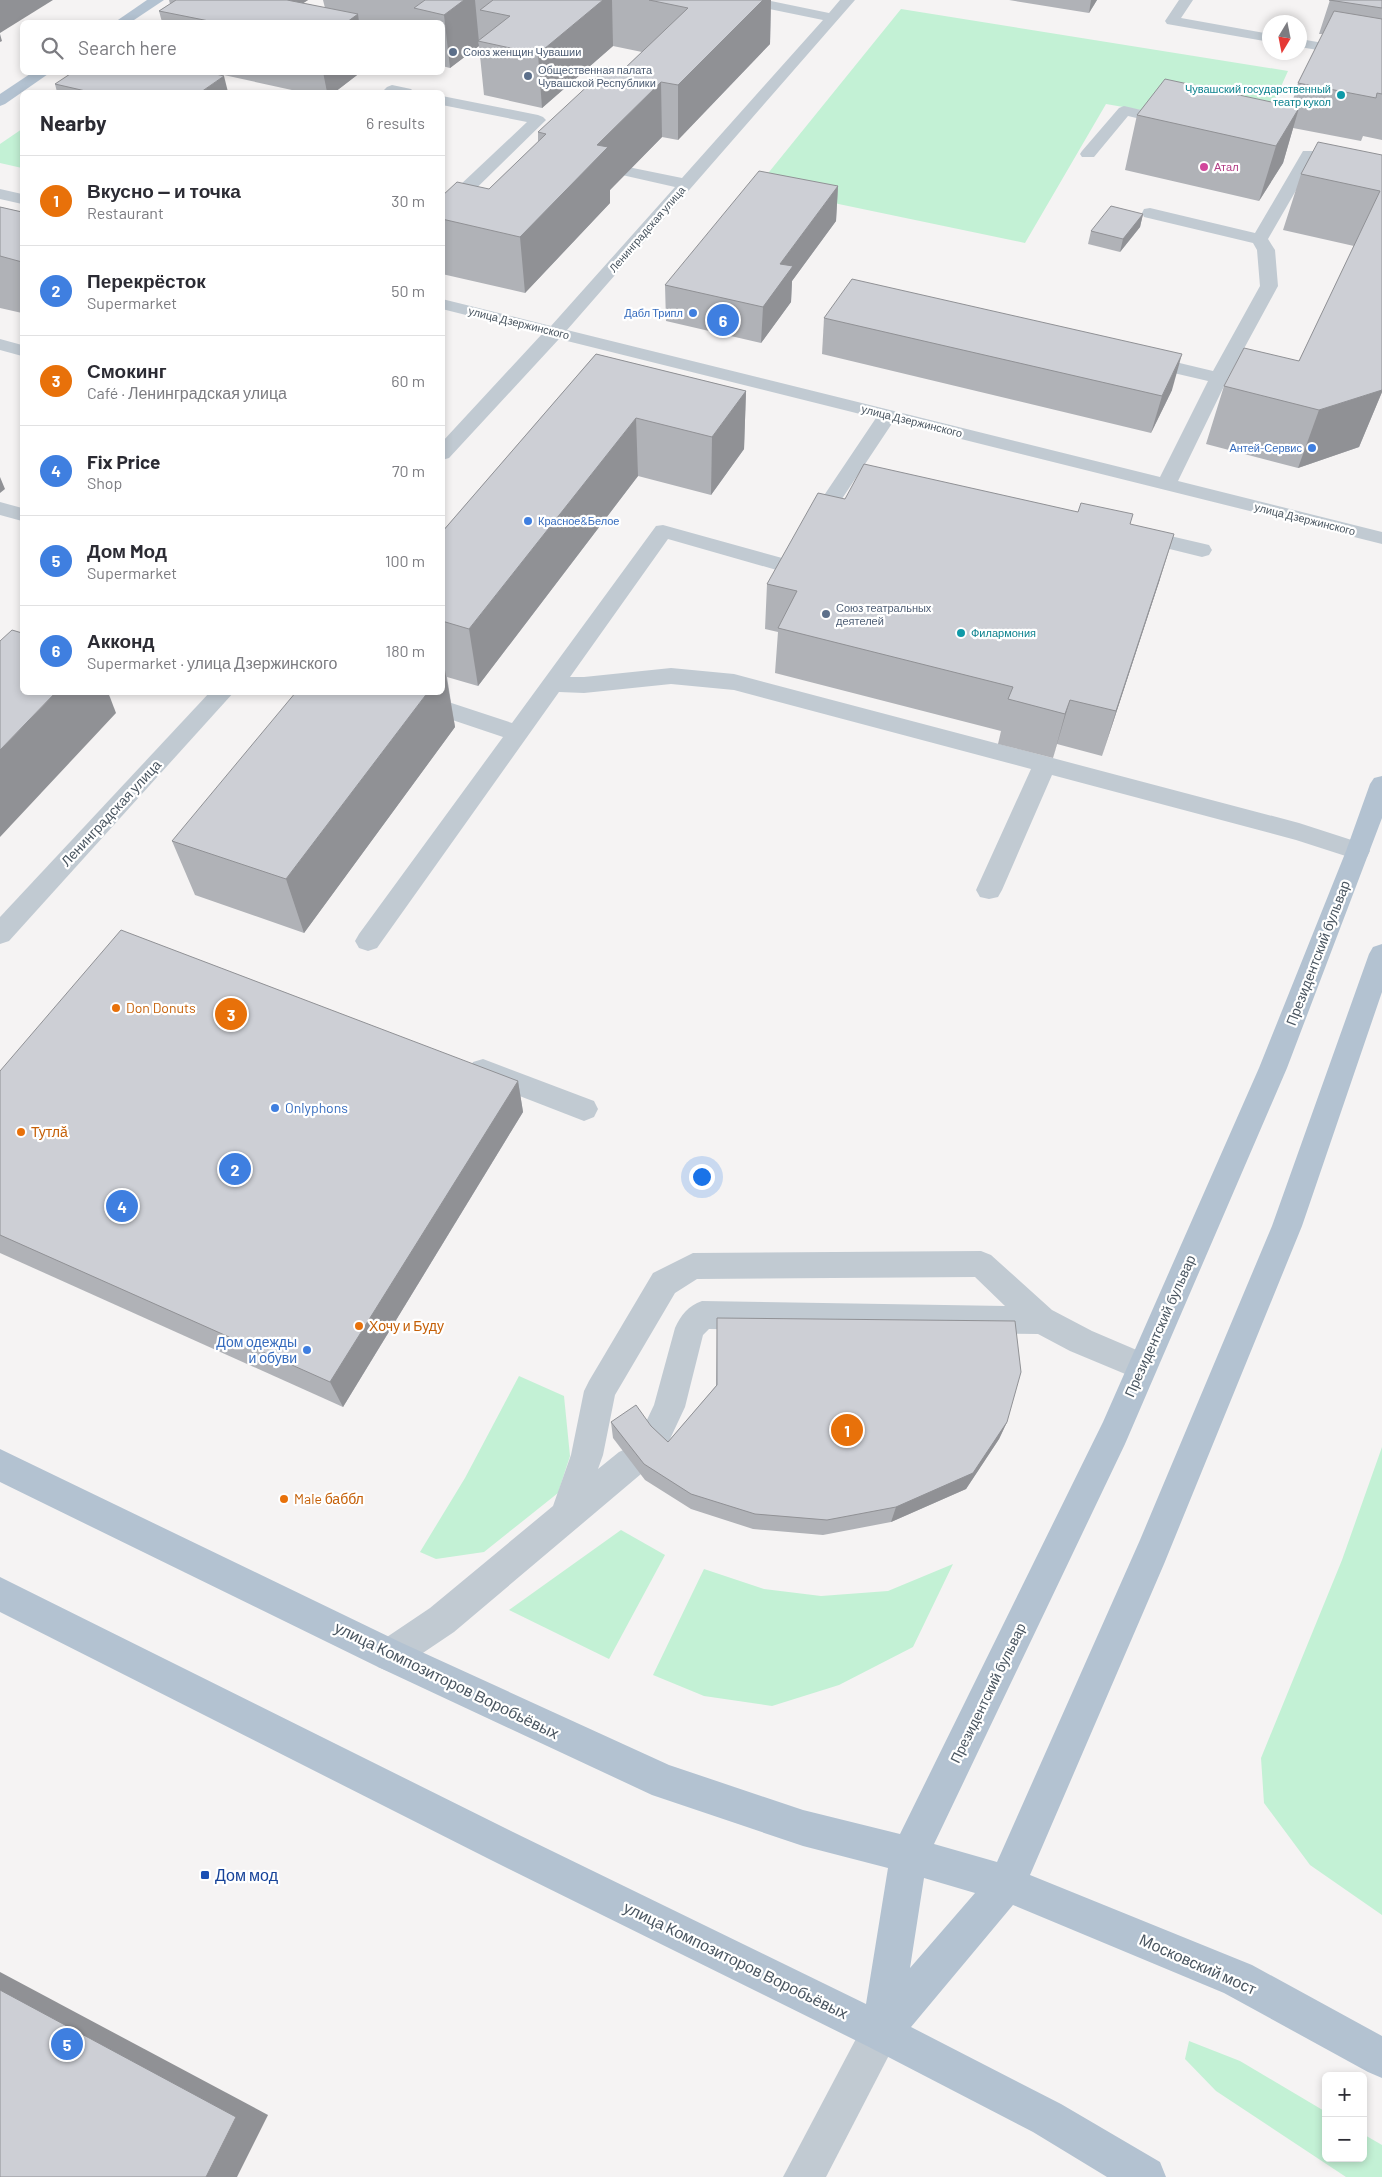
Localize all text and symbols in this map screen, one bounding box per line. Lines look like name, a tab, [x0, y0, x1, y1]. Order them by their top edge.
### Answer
north arrow	[1262, 15, 1307, 60]
search box	[20, 20, 445, 75]
icon: search	[38, 34, 66, 62]
text: Search here	[78, 36, 177, 59]
place label: Союз женщин Чувашии	[463, 45, 581, 58]
marker: Союз женщин Чувашии	[447, 46, 459, 58]
place label: Общественная палата Чувашской Республики	[538, 63, 656, 89]
marker: Общественная палата Чувашской Республики	[522, 70, 534, 82]
place label: Чувашский государственный театр кукол	[1185, 82, 1331, 108]
marker: Чувашский государственный театр кукол	[1335, 89, 1347, 101]
text: Nearby	[40, 110, 106, 135]
text: 6 results	[366, 113, 425, 132]
place label: Атал	[1214, 160, 1239, 173]
marker: Атал	[1198, 161, 1210, 173]
text: Вкусно — и точка	[87, 179, 241, 202]
street label: Ленинградская улица	[606, 182, 688, 274]
text: 1	[53, 191, 59, 210]
text: 30 m	[391, 191, 425, 210]
text: Restaurant	[87, 203, 164, 222]
text: Перекрёсток	[87, 269, 206, 292]
text: 2	[52, 281, 60, 300]
text: 50 m	[391, 281, 425, 300]
text: Supermarket	[87, 293, 177, 312]
pin: 6	[707, 301, 739, 339]
street label: улица Дзержинского	[467, 304, 571, 341]
place label: Дабл Трипл	[624, 306, 683, 319]
marker: Дабл Трипл	[687, 307, 699, 319]
text: Смокинг	[87, 359, 167, 382]
text: 3	[52, 371, 60, 390]
text: 60 m	[391, 371, 425, 390]
text: Café · Ленинградская улица	[87, 383, 287, 402]
street label: улица Дзержинского	[860, 402, 964, 439]
place label: Антей-Сервис	[1229, 441, 1302, 454]
marker: Антей-Сервис	[1306, 442, 1318, 454]
text: Fix Price	[87, 450, 160, 473]
text: 4	[51, 461, 61, 480]
text: 70 m	[392, 461, 425, 480]
text: Shop	[87, 473, 122, 492]
street label: улица Дзержинского	[1253, 500, 1357, 537]
place label: Красное&Белое	[538, 514, 619, 527]
marker: Красное&Белое	[522, 515, 534, 527]
text: Дом Mод	[87, 539, 167, 562]
text: 5	[52, 551, 60, 570]
text: 100 m	[385, 551, 425, 570]
text: Supermarket	[87, 563, 177, 582]
place label: Союз театральных деятелей	[836, 601, 932, 627]
marker: Союз театральных деятелей	[820, 608, 832, 620]
place label: Филармония	[971, 626, 1036, 639]
marker: Филармония	[955, 627, 967, 639]
text: Акконд	[87, 629, 155, 652]
text: 6	[52, 641, 60, 660]
text: 180 m	[386, 641, 425, 660]
text: Supermarket · улица Дзержинского	[87, 653, 337, 672]
street label: Ленинградская улица	[57, 756, 164, 869]
street label: Президентский бульвар	[1282, 878, 1353, 1028]
pin: 3	[215, 995, 247, 1033]
place label: Don Donuts	[126, 999, 196, 1016]
marker: Don Donuts	[110, 1002, 122, 1014]
place label: Onlyphons	[285, 1099, 348, 1116]
marker: Onlyphons	[269, 1102, 281, 1114]
place label: Тутлӑ	[31, 1123, 68, 1140]
marker: Тутлӑ	[15, 1126, 27, 1138]
pin: 2	[219, 1150, 251, 1188]
your location	[689, 1164, 715, 1190]
pin: 4	[106, 1187, 138, 1225]
street label: Президентский бульвар	[1121, 1252, 1199, 1400]
place label: Хочу и Буду	[369, 1317, 444, 1334]
marker: Хочу и Буду	[353, 1320, 365, 1332]
place label: Дом одежды и обуви	[216, 1333, 297, 1366]
marker: Дом одежды и обуви	[301, 1344, 313, 1356]
pin: 1	[831, 1411, 863, 1449]
place label: Male баббл	[294, 1490, 364, 1507]
marker: Male баббл	[278, 1493, 290, 1505]
street label: улица Композиторов Воробьёвых	[332, 1617, 563, 1742]
street label: Президентский бульвар	[946, 1620, 1029, 1766]
place label: Дом мод	[215, 1865, 279, 1884]
marker: Дом мод	[199, 1869, 211, 1881]
street label: улица Композиторов Воробьёвых	[621, 1897, 852, 2022]
street label: Московский мост	[1137, 1929, 1260, 1998]
pin: 5	[51, 2025, 83, 2063]
map controls	[1322, 2072, 1367, 2162]
button: +	[1322, 2072, 1367, 2117]
button: −	[1322, 2117, 1367, 2162]

